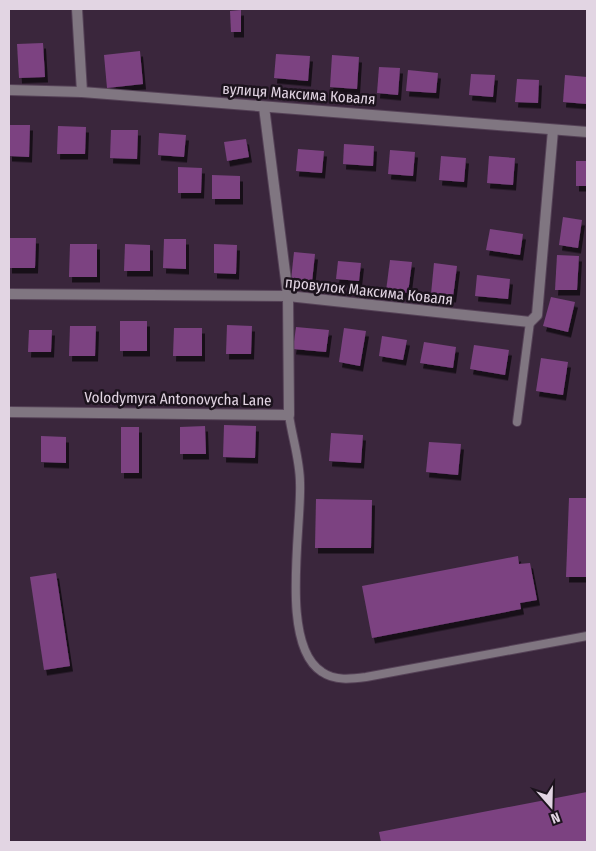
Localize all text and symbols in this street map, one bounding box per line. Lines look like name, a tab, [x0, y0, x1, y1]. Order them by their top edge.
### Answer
street label: вулиця Максима Коваля	[222, 80, 376, 108]
street label: провулок Максима Коваля	[284, 273, 454, 309]
street label: Volodymyra Antonovycha Lane	[84, 388, 272, 410]
north arrow	[526, 781, 576, 831]
text: N	[548, 808, 562, 827]

